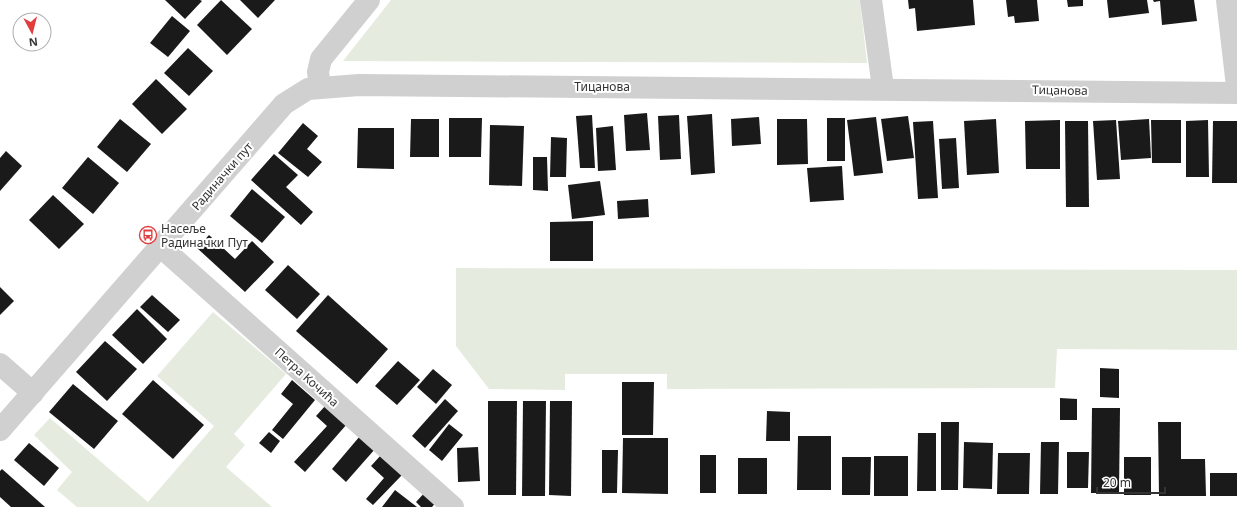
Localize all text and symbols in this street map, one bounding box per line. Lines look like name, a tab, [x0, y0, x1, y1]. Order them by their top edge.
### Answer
north arrow	[12, 12, 52, 52]
text: N	[28, 34, 39, 50]
street label: Тицанова	[574, 78, 630, 95]
street label: Тицанова	[1032, 81, 1088, 99]
street label: Радиначки пут	[188, 138, 257, 214]
place label: Насеље Радиначки Пут	[161, 220, 248, 251]
bus stop icon: Насеље Радиначки Пут	[138, 225, 158, 245]
street label: Петра Кочића	[271, 344, 343, 410]
scale bar	[1097, 469, 1165, 495]
text: 20 m	[1103, 474, 1131, 491]

